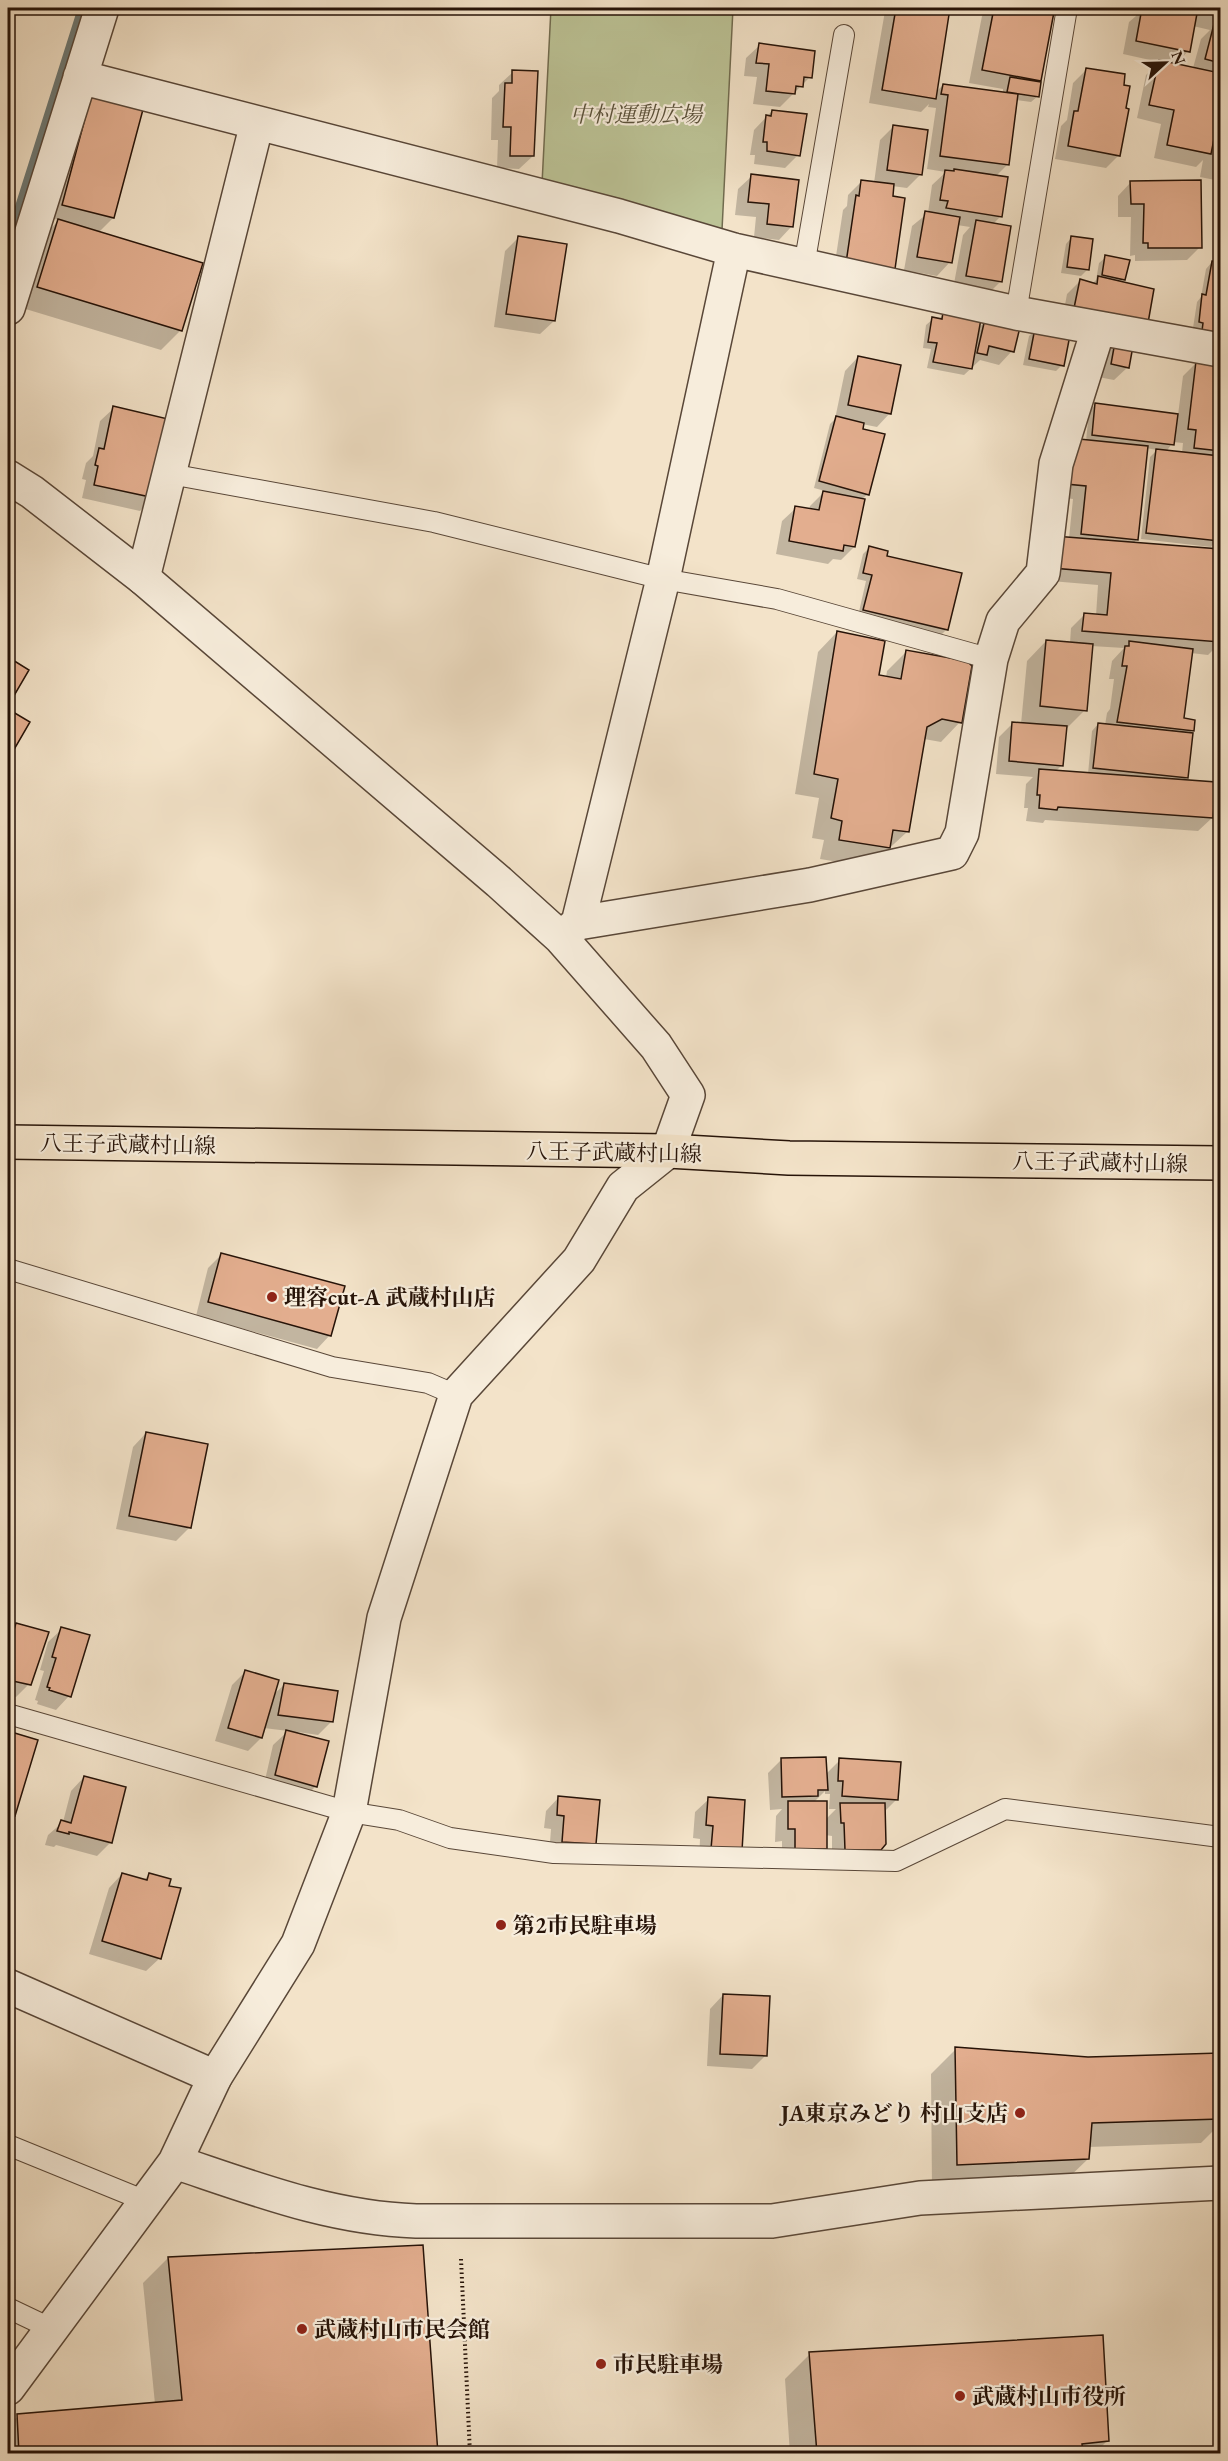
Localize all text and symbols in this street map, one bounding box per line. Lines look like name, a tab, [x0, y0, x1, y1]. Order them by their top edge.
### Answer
north arrow	[1135, 33, 1195, 93]
text: N	[1166, 48, 1191, 68]
park label: 中村運動広場	[570, 100, 704, 129]
street label: 八王子武蔵村山線	[40, 1128, 216, 1161]
street label: 八王子武蔵村山線	[526, 1136, 702, 1169]
street label: 八王子武蔵村山線	[1012, 1146, 1188, 1179]
place label: 理容cut-A 武蔵村山店	[284, 1283, 495, 1312]
marker: 理容cut-A 武蔵村山店	[265, 1290, 279, 1304]
place label: 第2市民駐車場	[513, 1911, 657, 1940]
marker: 第2市民駐車場	[494, 1918, 508, 1932]
place label: JA東京みどり 村山支店	[779, 2099, 1008, 2128]
marker: JA東京みどり 村山支店	[1013, 2106, 1027, 2120]
place label: 武蔵村山市民会館	[314, 2315, 490, 2344]
marker: 武蔵村山市民会館	[295, 2322, 309, 2336]
place label: 市民駐車場	[613, 2350, 723, 2379]
marker: 市民駐車場	[594, 2357, 608, 2371]
place label: 武蔵村山市役所	[972, 2382, 1126, 2411]
marker: 武蔵村山市役所	[953, 2389, 967, 2403]

